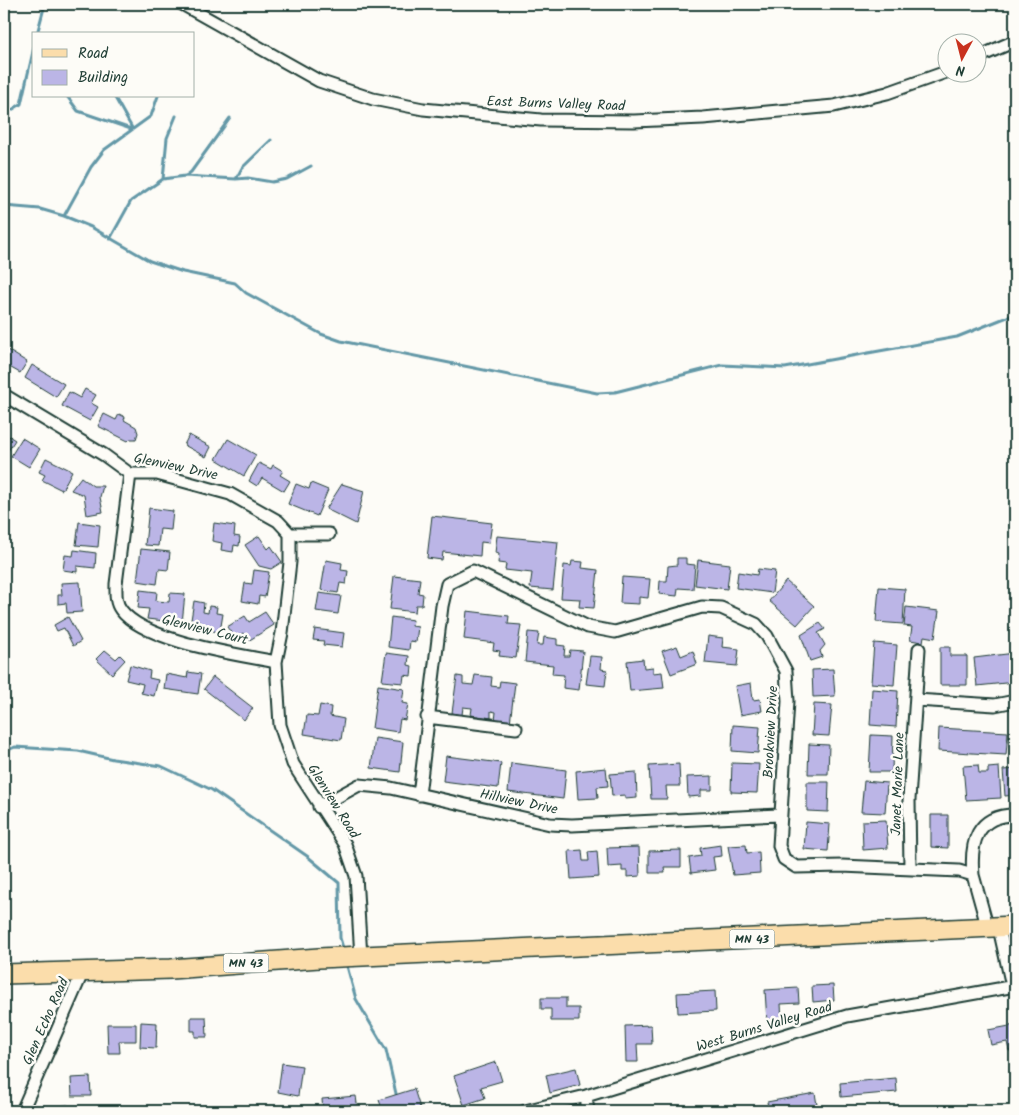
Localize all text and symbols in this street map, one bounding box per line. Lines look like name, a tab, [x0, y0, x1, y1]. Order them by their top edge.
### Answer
legend	[32, 32, 195, 98]
north arrow	[936, 32, 986, 82]
text: Road	[78, 42, 109, 66]
text: N	[955, 58, 966, 81]
text: Building	[78, 66, 128, 90]
street label: East Burns Valley Road	[486, 91, 627, 117]
street label: Glenview Drive	[132, 447, 221, 487]
street label: Glenview Court	[159, 609, 251, 651]
street label: Brookview Drive	[758, 685, 784, 779]
street label: Janet Marie Lane	[885, 731, 911, 836]
street label: Glenview Road	[301, 760, 365, 844]
street label: Hillview Drive	[478, 783, 561, 821]
road number: MN 43	[730, 930, 774, 949]
road number: MN 43	[224, 954, 268, 972]
street label: Glen Echo Road	[17, 973, 75, 1069]
street label: West Burns Valley Road	[694, 996, 836, 1058]

